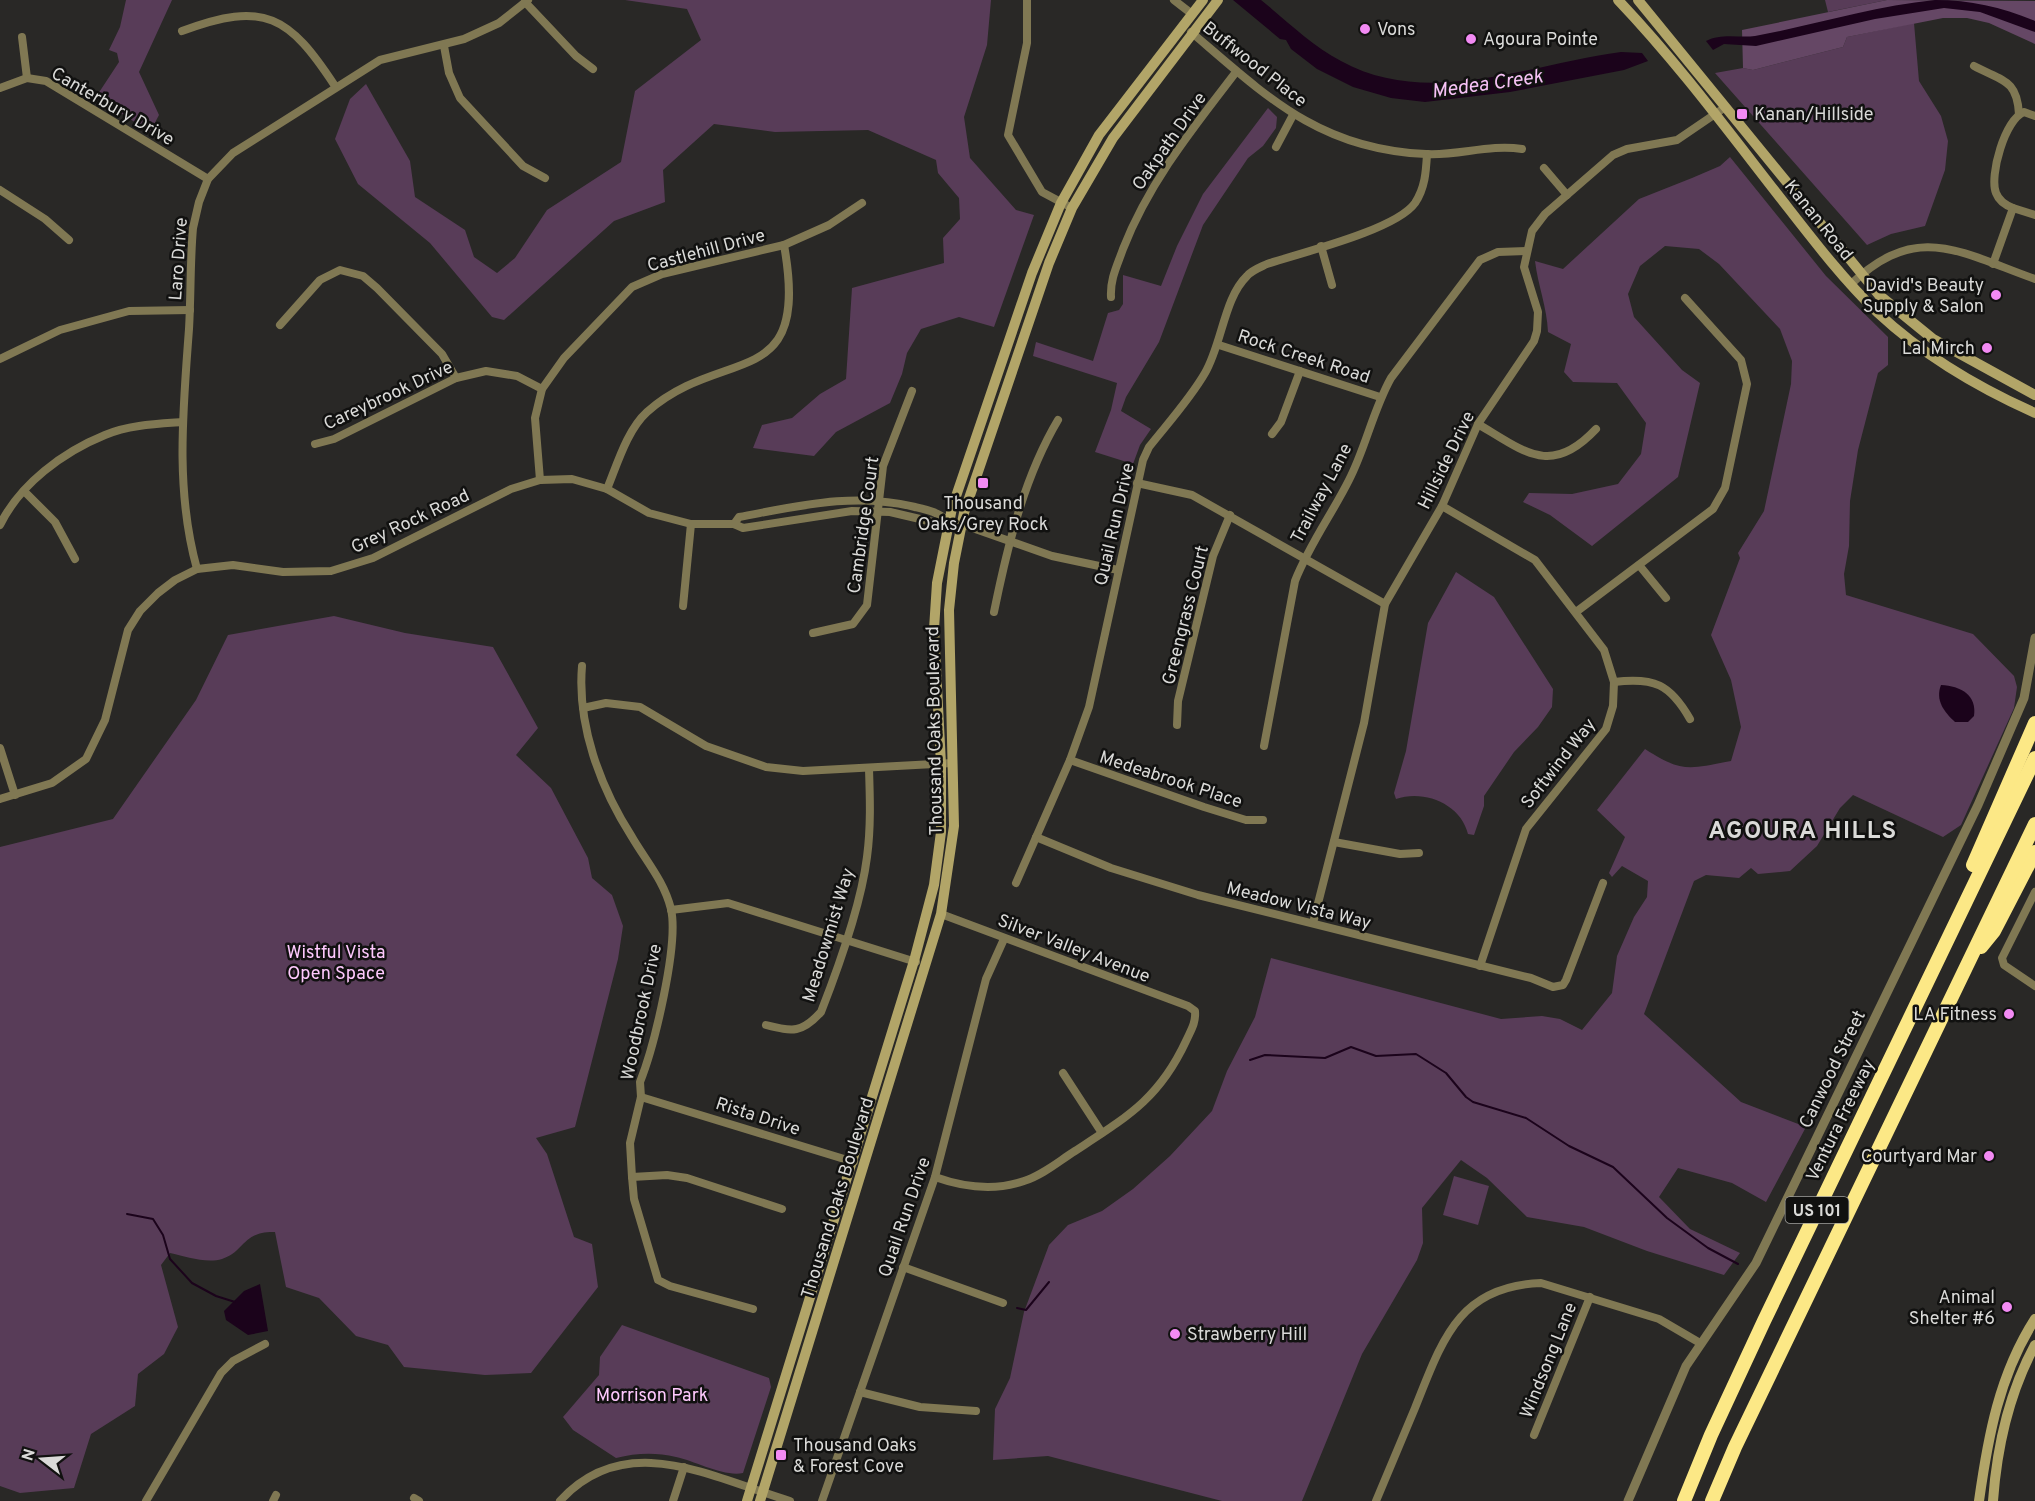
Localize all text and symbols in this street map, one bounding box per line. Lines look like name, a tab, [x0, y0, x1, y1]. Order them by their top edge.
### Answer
street label: Buffwood Place	[1197, 17, 1311, 113]
place label: Vons	[1377, 19, 1416, 42]
marker: Vons	[1358, 22, 1372, 36]
place label: Agoura Pointe	[1483, 29, 1598, 52]
marker: Agoura Pointe	[1464, 32, 1478, 46]
street label: Canterbury Drive	[47, 63, 178, 152]
water label: Medea Creek	[1430, 64, 1546, 106]
street label: Oakpath Drive	[1128, 88, 1213, 196]
place label: Kanan/Hillside	[1754, 104, 1874, 127]
marker: Kanan/Hillside	[1735, 107, 1749, 121]
street label: Kanan Road	[1778, 176, 1857, 266]
street label: Laro Drive	[165, 217, 194, 301]
street label: Castlehill Drive	[645, 225, 768, 278]
place label: David's Beauty Supply & Salon	[1863, 275, 1984, 319]
marker: David's Beauty Supply & Salon	[1989, 288, 2003, 302]
street label: Rock Creek Road	[1234, 325, 1373, 390]
place label: Lal Mirch	[1902, 338, 1975, 361]
marker: Lal Mirch	[1980, 341, 1994, 355]
street label: Careybrook Drive	[320, 356, 457, 436]
street label: Hillside Drive	[1414, 408, 1481, 513]
street label: Trailway Lane	[1286, 440, 1358, 548]
street label: Cambridge Court	[843, 455, 885, 595]
street label: Quail Run Drive	[1090, 461, 1141, 588]
marker: Thousand Oaks/Grey Rock	[976, 476, 990, 490]
street label: Grey Rock Road	[348, 485, 474, 560]
place label: Thousand Oaks/Grey Rock	[918, 493, 1048, 537]
street label: Greengrass Court	[1158, 543, 1215, 687]
street label: Thousand Oaks Boulevard	[922, 626, 949, 836]
street label: Softwind Way	[1517, 714, 1602, 814]
street label: Medeabrook Place	[1096, 746, 1245, 814]
district label: AGOURA HILLS	[1708, 817, 1898, 847]
street label: Meadowmist Way	[798, 866, 861, 1005]
street label: Meadow Vista Way	[1224, 877, 1373, 936]
street label: Silver Valley Avenue	[994, 910, 1153, 989]
park label: Wistful Vista Open Space	[286, 942, 386, 986]
street label: Woodbrook Drive	[617, 942, 668, 1083]
place label: LA Fitness	[1913, 1004, 1997, 1027]
street label: Canwood Street	[1795, 1007, 1872, 1132]
marker: LA Fitness	[2002, 1007, 2016, 1021]
street label: Ventura Freeway	[1802, 1056, 1881, 1186]
street label: Rista Drive	[712, 1093, 803, 1142]
street label: Thousand Oaks Boulevard	[797, 1095, 880, 1302]
place label: Courtyard Mar	[1861, 1146, 1977, 1169]
marker: Courtyard Mar	[1982, 1149, 1996, 1163]
street label: Quail Run Drive	[874, 1154, 937, 1280]
road number: US 101	[1786, 1197, 1848, 1223]
place label: Animal Shelter #6	[1909, 1287, 1995, 1331]
street label: Windsong Lane	[1516, 1299, 1583, 1422]
marker: Animal Shelter #6	[2000, 1300, 2014, 1314]
place label: Strawberry Hill	[1187, 1324, 1307, 1347]
marker: Strawberry Hill	[1168, 1327, 1182, 1341]
park label: Morrison Park	[596, 1385, 708, 1408]
north arrow	[12, 1429, 72, 1489]
place label: Thousand Oaks & Forest Cove	[793, 1435, 917, 1479]
text: N	[18, 1447, 41, 1464]
marker: Thousand Oaks & Forest Cove	[774, 1448, 788, 1462]

